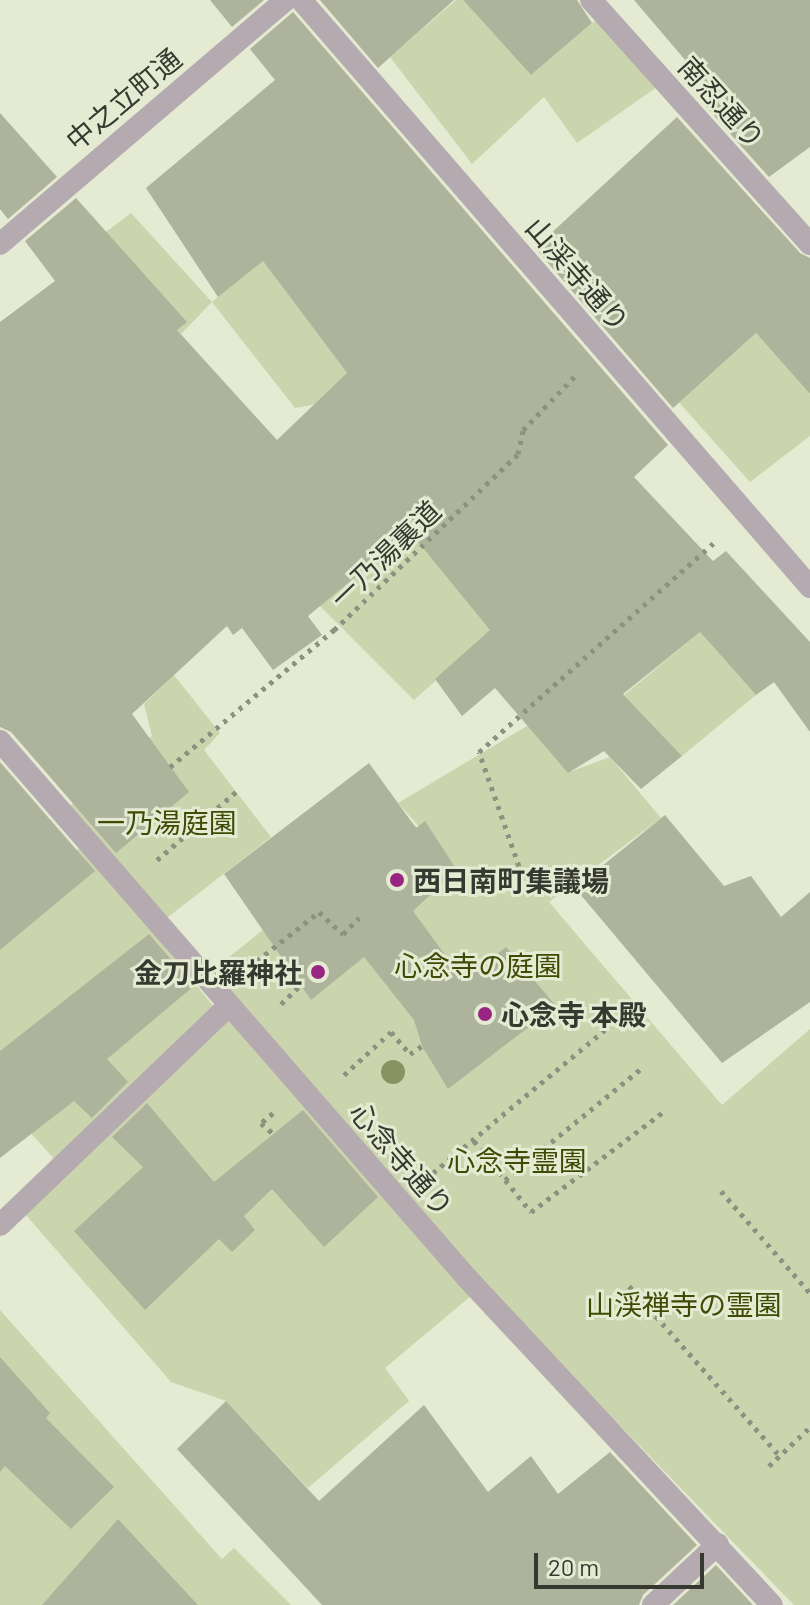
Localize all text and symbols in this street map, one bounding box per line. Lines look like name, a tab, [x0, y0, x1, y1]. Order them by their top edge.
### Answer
street label: 中之立町通	[59, 41, 187, 157]
street label: 南忍通り	[672, 49, 772, 155]
street label: 山渓寺通り	[519, 210, 637, 338]
street label: 一乃湯裏道	[323, 493, 447, 615]
park label: 一乃湯庭園	[97, 805, 237, 839]
place label: 西日南町集議場	[413, 863, 609, 897]
marker: 西日南町集議場	[388, 871, 406, 889]
park label: 心念寺の庭園	[394, 948, 562, 982]
place label: 金刀比羅神社	[134, 955, 302, 989]
marker: 金刀比羅神社	[309, 963, 327, 981]
place label: 心念寺 本殿	[501, 997, 647, 1031]
marker: 心念寺 本殿	[476, 1005, 494, 1023]
street label: 心念寺通り	[343, 1095, 461, 1223]
park label: 心念寺霊園	[447, 1143, 587, 1177]
park label: 山渓禅寺の霊園	[586, 1287, 782, 1321]
scale bar	[538, 1537, 708, 1587]
text: 20 m	[548, 1552, 599, 1581]

